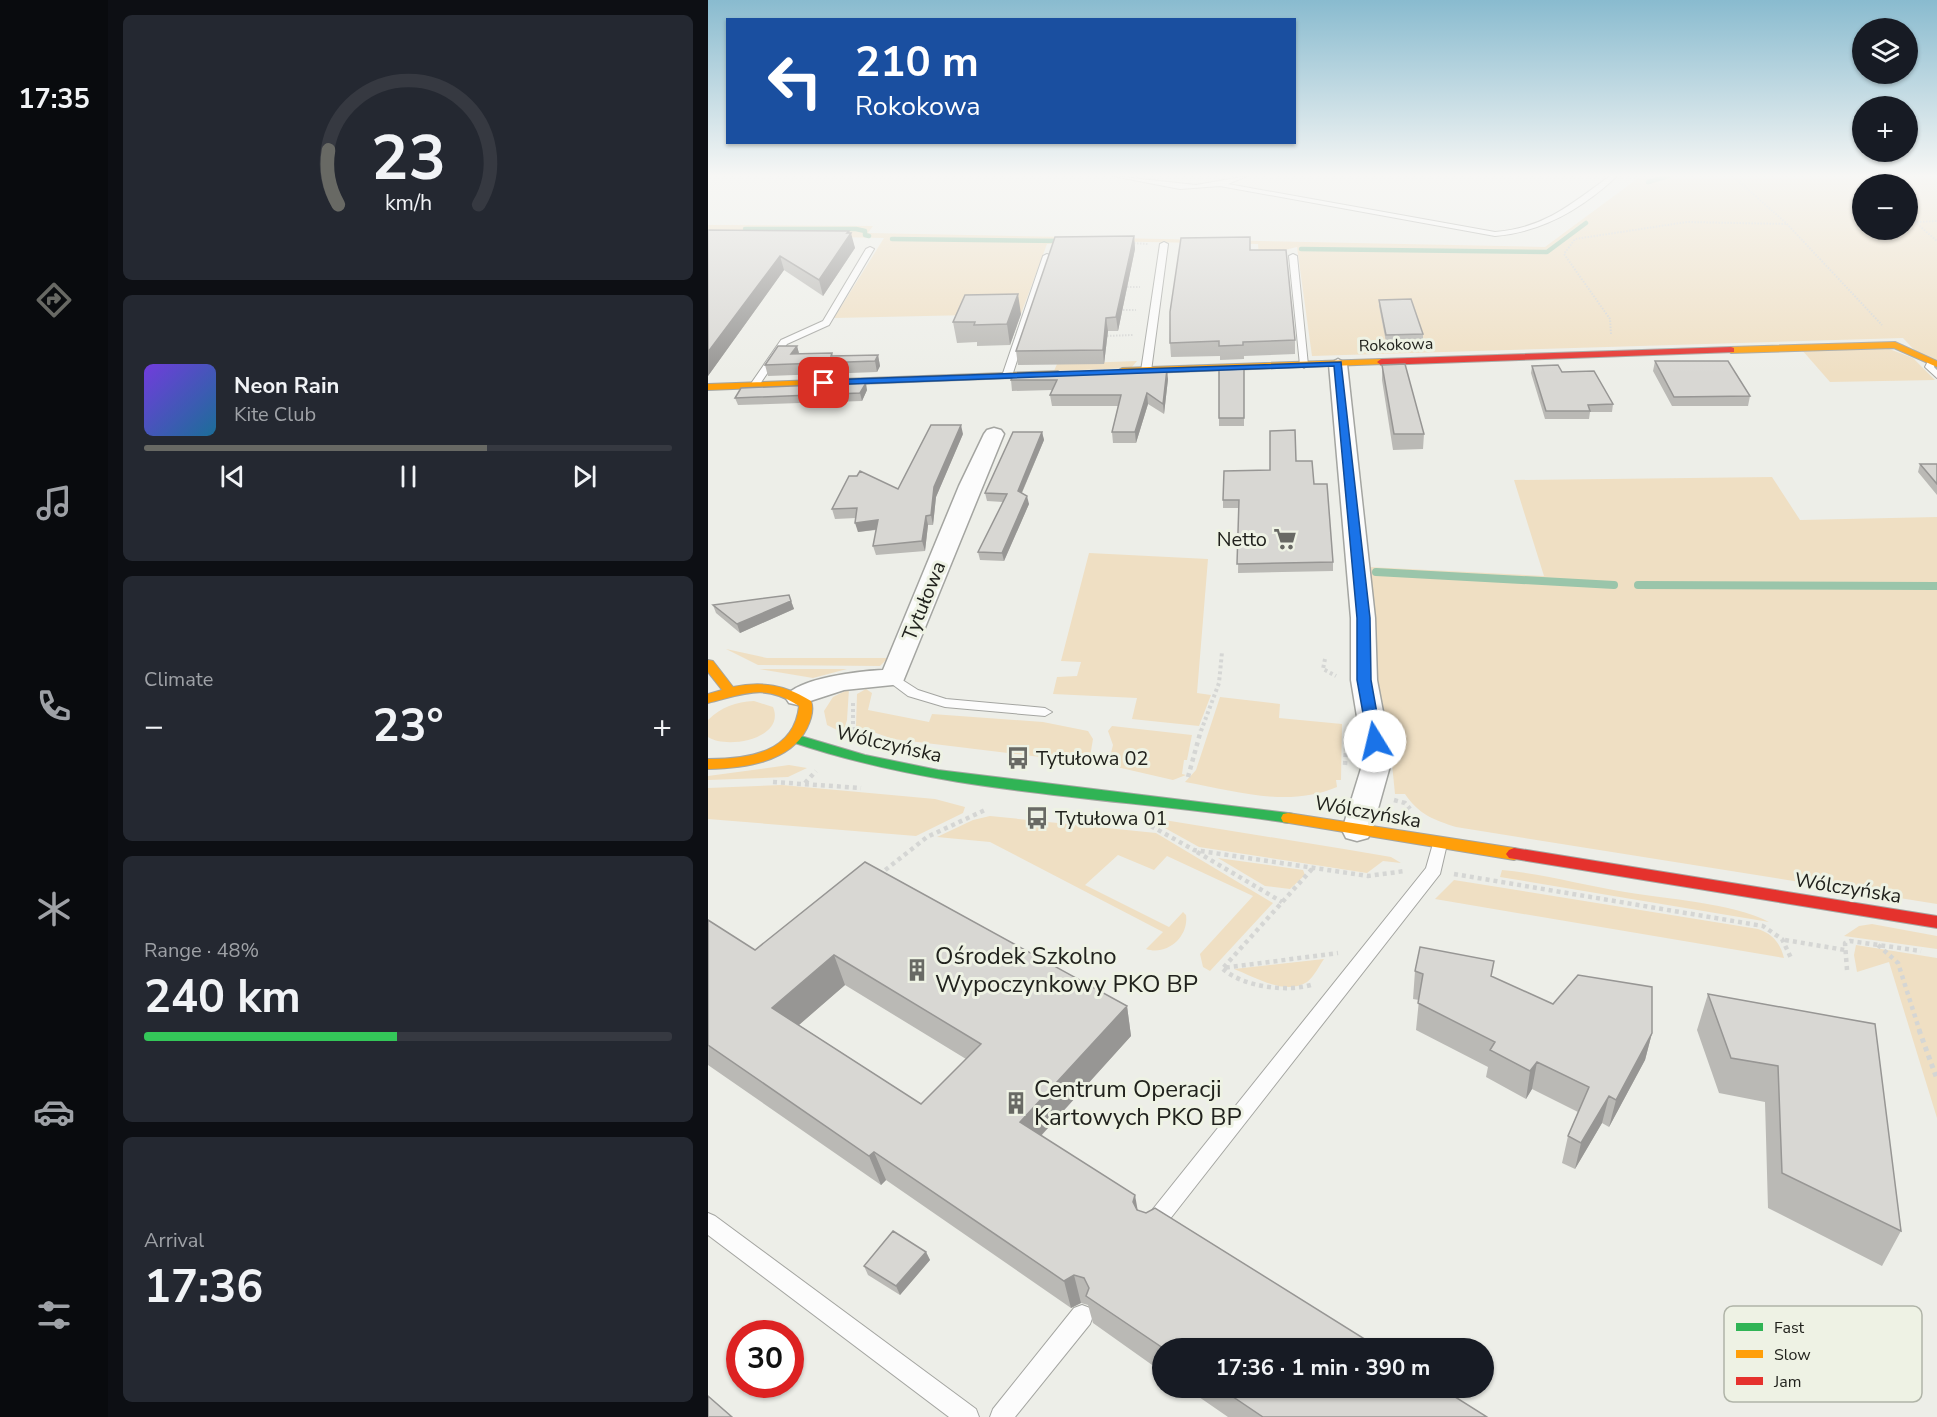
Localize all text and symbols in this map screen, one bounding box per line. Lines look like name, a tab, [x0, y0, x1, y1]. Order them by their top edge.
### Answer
map controls	[1852, 18, 1918, 240]
button: layers	[1852, 18, 1918, 84]
text: 210 m	[855, 34, 979, 91]
icon: left	[756, 42, 834, 120]
text: 17:35	[18, 81, 90, 118]
text: Rokokowa	[855, 88, 981, 125]
button: +	[1852, 96, 1918, 162]
text: 23	[371, 116, 445, 201]
button: −	[1852, 174, 1918, 240]
text: km/h	[384, 188, 432, 218]
icon: directions	[33, 279, 75, 321]
street label: Rokokowa	[1358, 333, 1434, 357]
pin	[798, 357, 849, 408]
icon: arrive	[807, 366, 840, 399]
text: Neon Rain	[234, 371, 339, 401]
text: Kite Club	[234, 401, 316, 428]
icon: previous	[216, 460, 249, 493]
icon: pause	[392, 460, 425, 493]
icon: next	[568, 460, 601, 493]
icon: music	[33, 482, 75, 524]
place label: Netto	[1217, 526, 1267, 553]
supermarket icon: Netto	[1272, 526, 1298, 552]
street label: Tytułowa	[896, 557, 952, 645]
text: Climate	[144, 666, 213, 693]
icon: phone	[33, 685, 75, 727]
text: 23°	[372, 696, 444, 757]
text: −	[144, 704, 164, 749]
text: +	[652, 704, 672, 749]
position arrow	[1343, 709, 1407, 773]
street label: Wólczyńska	[833, 719, 945, 769]
bus stop icon: Tytułowa 02	[1005, 745, 1031, 771]
place label: Tytułowa 02	[1036, 745, 1149, 772]
street label: Wólczyńska	[1313, 789, 1423, 835]
bus stop icon: Tytułowa 01	[1024, 805, 1050, 831]
place label: Tytułowa 01	[1055, 805, 1168, 832]
street label: Wólczyńska	[1793, 866, 1903, 910]
icon: climate	[33, 888, 75, 930]
text: Range · 48%	[144, 937, 259, 964]
place label: Ośrodek Szkolno Wypoczynkowy PKO BP	[935, 940, 1198, 1000]
building icon: Ośrodek Szkolno Wypoczynkowy PKO BP	[904, 957, 930, 983]
text: 240 km	[144, 967, 301, 1028]
place label: Centrum Operacji Kartowych PKO BP	[1034, 1073, 1242, 1133]
building icon: Centrum Operacji Kartowych PKO BP	[1003, 1090, 1029, 1116]
icon: car	[33, 1091, 75, 1133]
text: Arrival	[144, 1227, 204, 1254]
text: 17:36	[144, 1257, 263, 1318]
icon: filters	[33, 1294, 75, 1336]
legend	[1724, 1306, 1922, 1402]
text: Fast	[1774, 1317, 1805, 1339]
speed limit sign: 30	[726, 1320, 804, 1398]
text: Slow	[1774, 1344, 1811, 1366]
text: 17:36 · 1 min · 390 m	[1216, 1353, 1430, 1383]
text: Jam	[1773, 1371, 1801, 1393]

